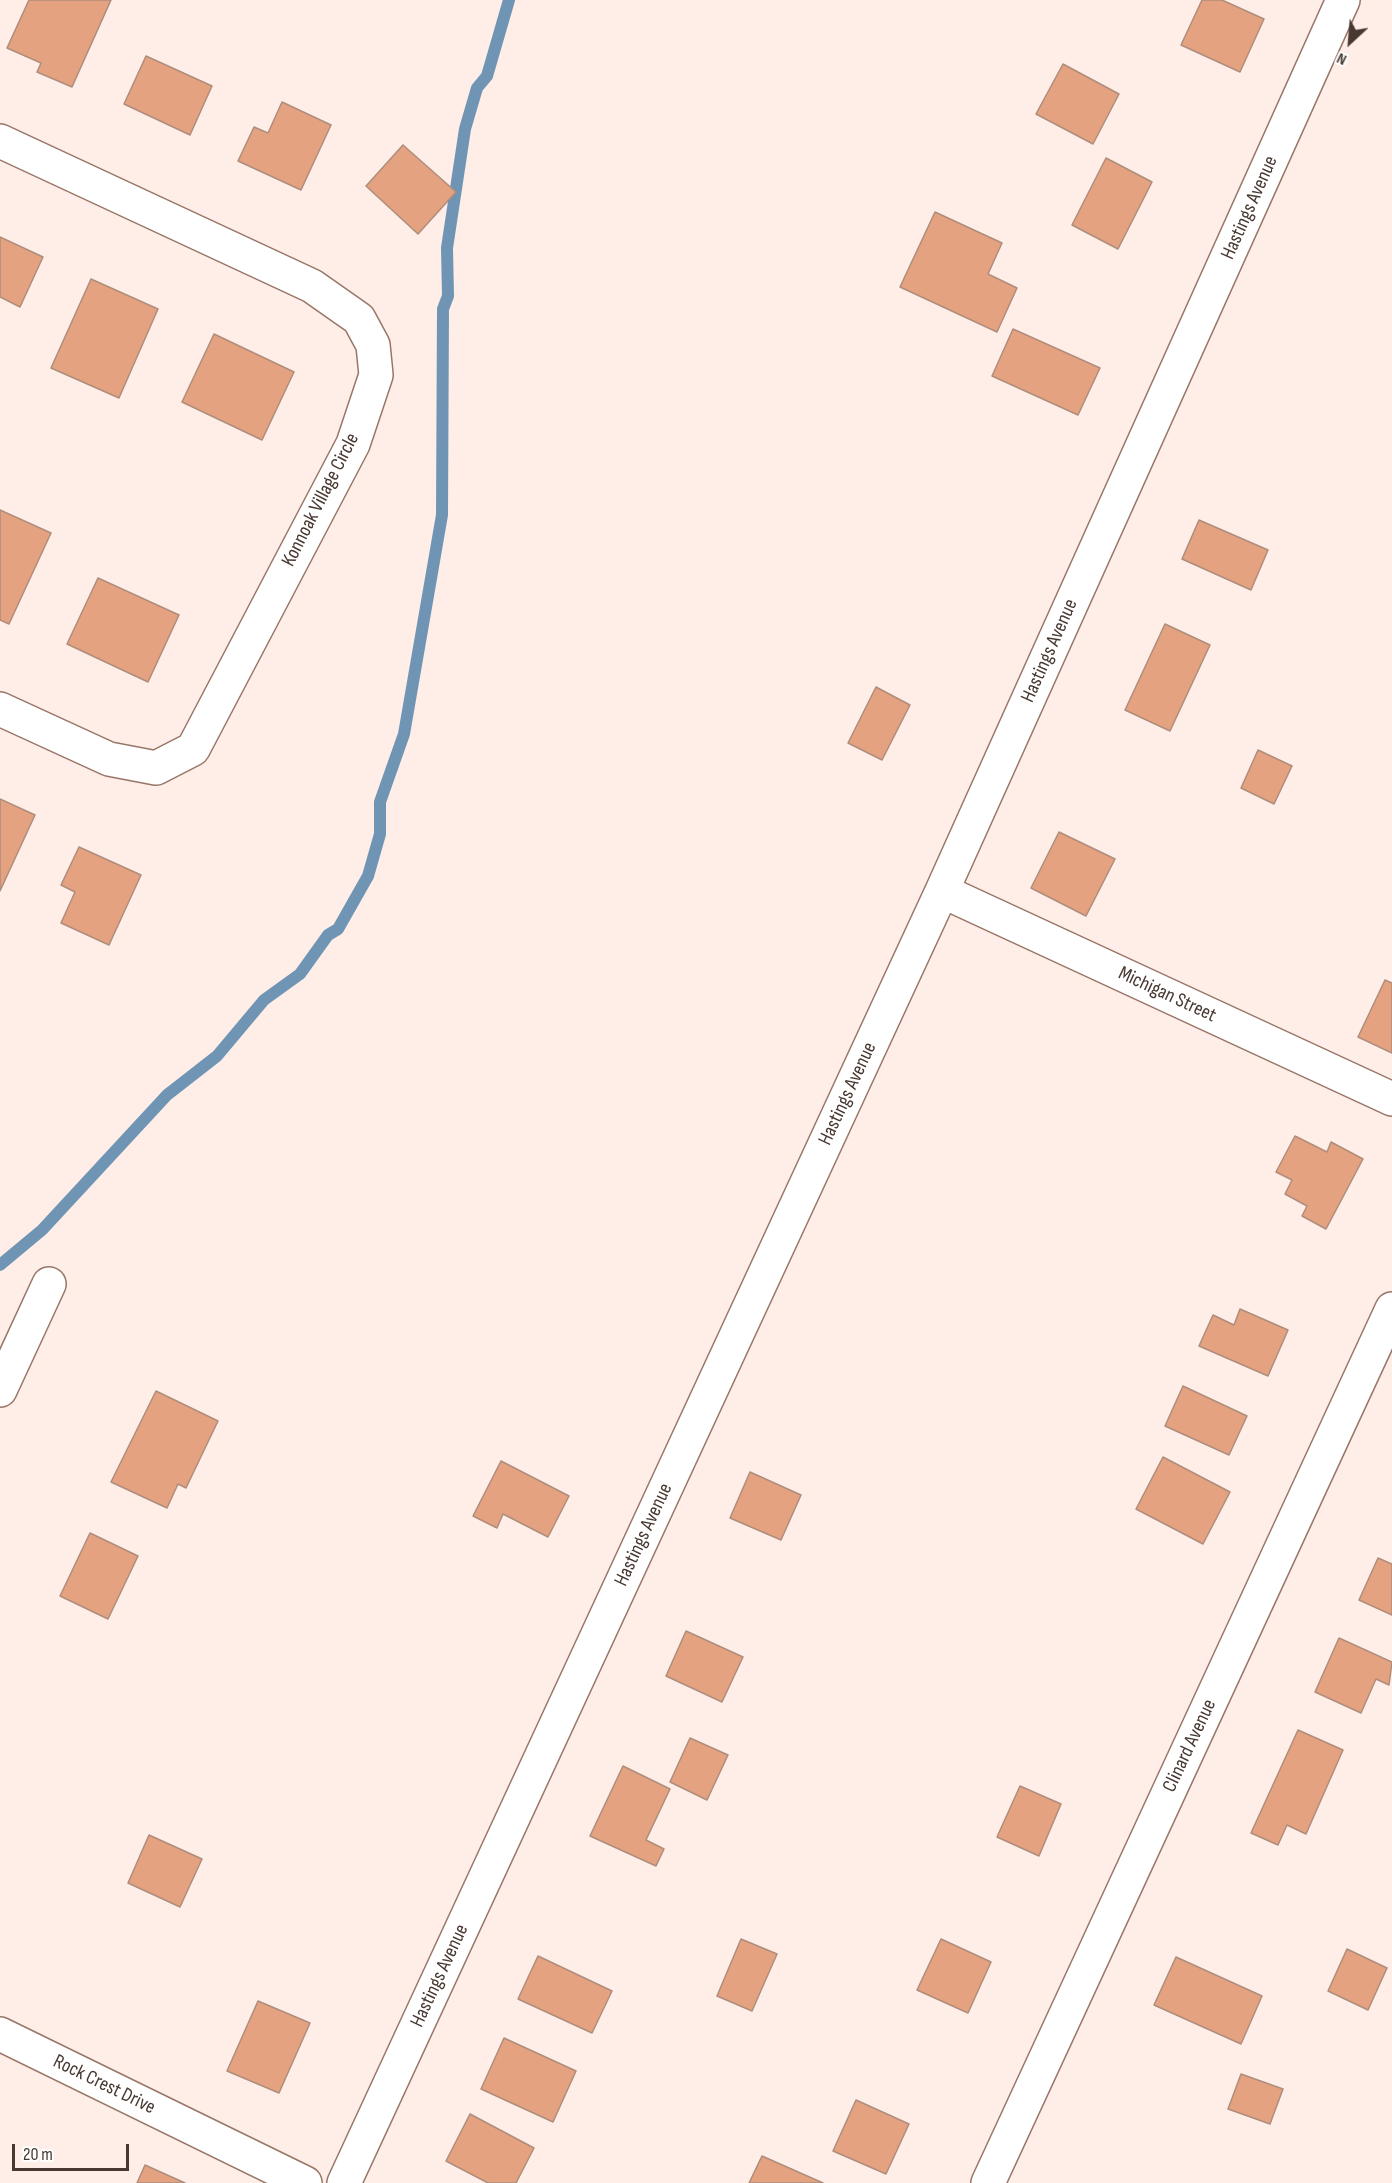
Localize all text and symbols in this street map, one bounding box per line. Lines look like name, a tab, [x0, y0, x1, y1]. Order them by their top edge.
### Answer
north arrow	[1320, 12, 1380, 72]
text: N	[1334, 48, 1350, 69]
street label: Hastings Avenue	[1217, 153, 1283, 263]
street label: Konnoak Village Circle	[277, 429, 365, 571]
street label: Hastings Avenue	[1017, 596, 1083, 706]
street label: Michigan Street	[1114, 962, 1220, 1028]
street label: Hastings Avenue	[814, 1039, 882, 1149]
street label: Hastings Avenue	[610, 1480, 678, 1590]
street label: Clinard Avenue	[1158, 1696, 1222, 1796]
street label: Hastings Avenue	[406, 1921, 474, 2031]
street label: Rock Crest Drive	[49, 2050, 159, 2120]
scale bar	[15, 2132, 132, 2170]
text: 20 m	[23, 2144, 53, 2165]

